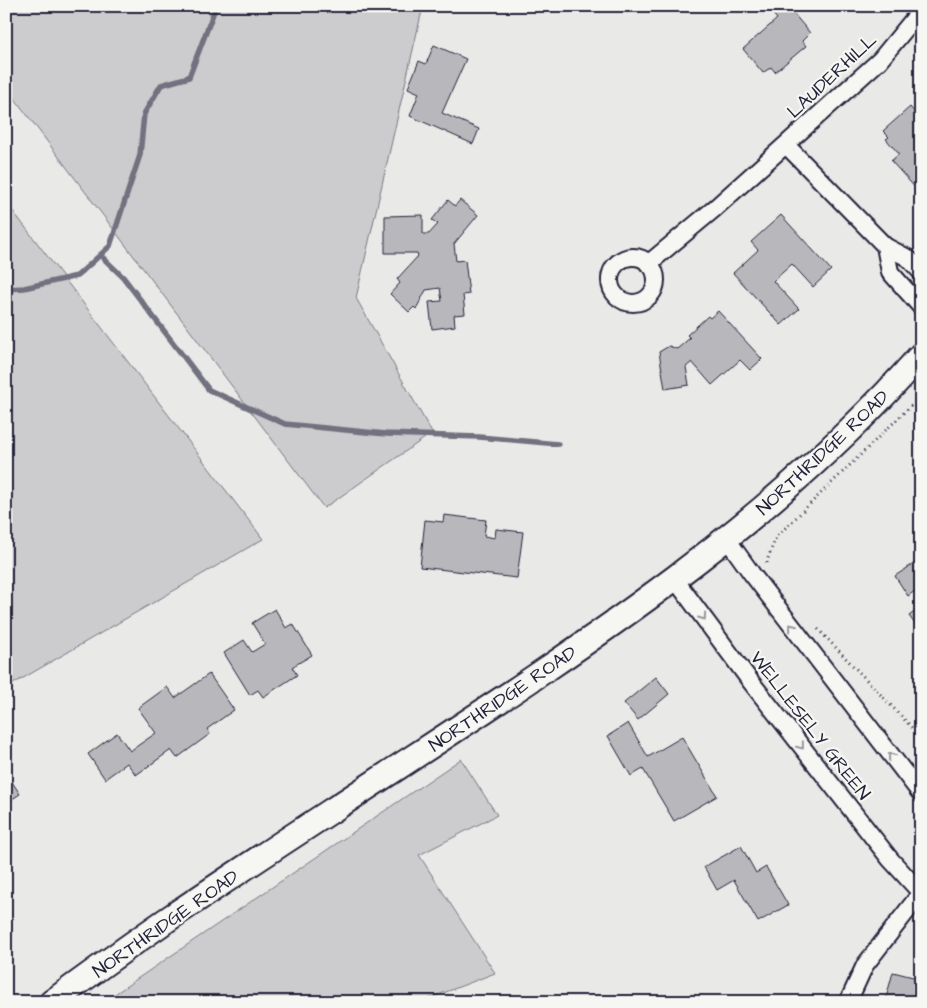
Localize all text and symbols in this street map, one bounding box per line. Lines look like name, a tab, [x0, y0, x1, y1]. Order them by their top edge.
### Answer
street label: LAUDERHILL	[781, 27, 883, 125]
street label: NORTHRIDGE ROAD	[751, 384, 896, 522]
one-way arrow	[697, 611, 705, 620]
one-way arrow	[789, 623, 798, 633]
street label: NORTHRIDGE ROAD	[424, 640, 582, 759]
street label: WELLESELY GREEN	[743, 646, 877, 806]
one-way arrow	[795, 740, 804, 750]
one-way arrow	[888, 752, 897, 762]
street label: NORTHRIDGE ROAD	[87, 864, 244, 985]

